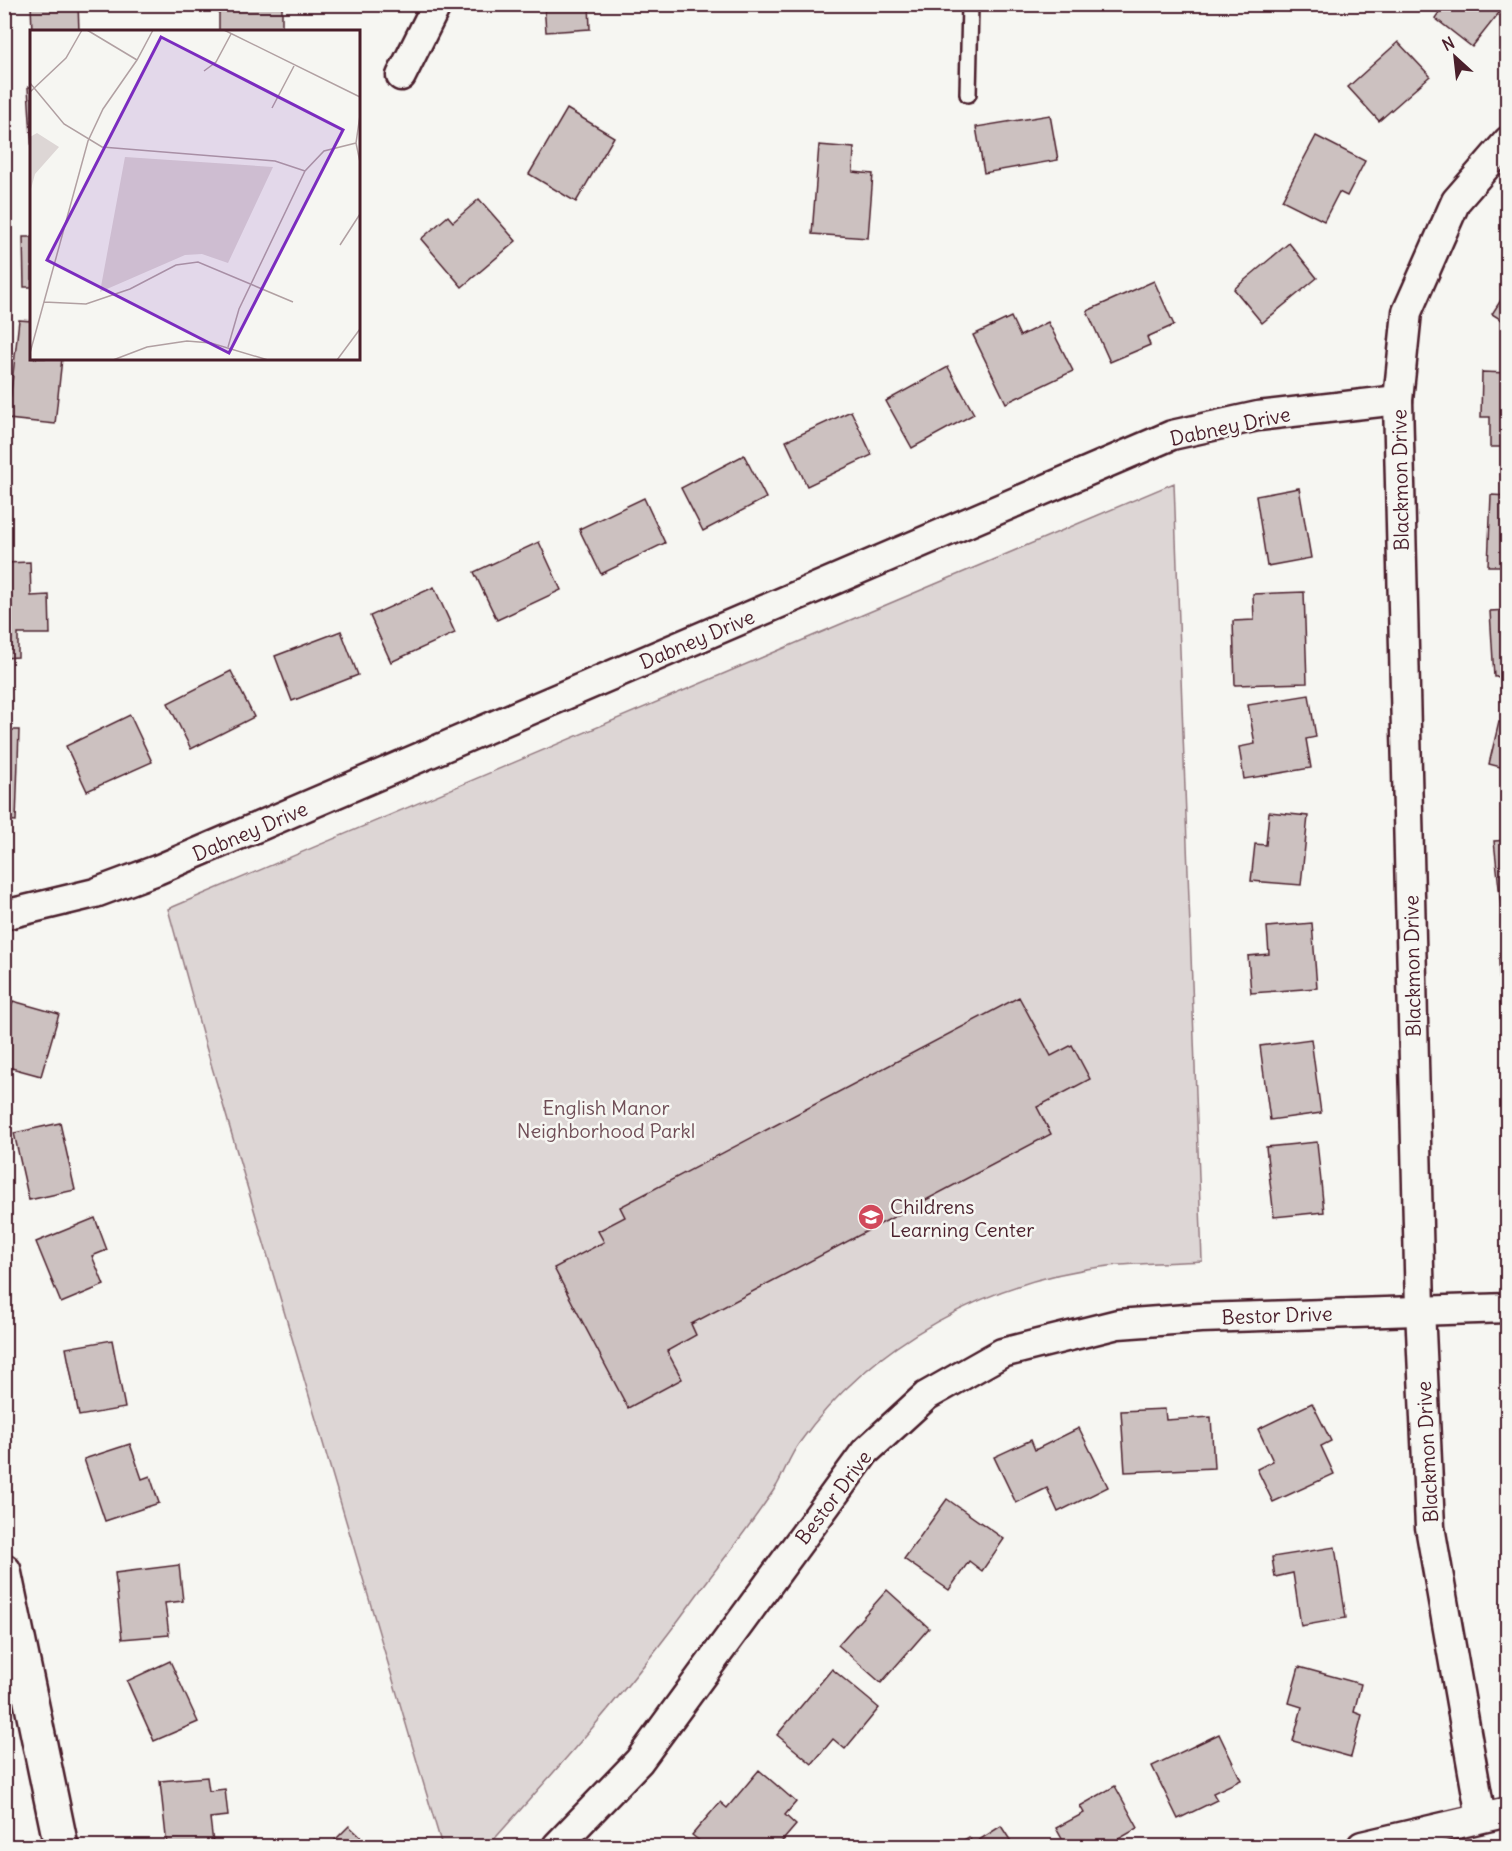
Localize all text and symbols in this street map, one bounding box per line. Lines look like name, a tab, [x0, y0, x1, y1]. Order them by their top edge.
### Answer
north arrow	[1425, 27, 1485, 87]
inset map	[30, 30, 360, 360]
text: N	[1439, 32, 1458, 55]
street label: Dabney Drive	[1168, 401, 1292, 451]
street label: Blackmon Drive	[1386, 409, 1414, 551]
street label: Dabney Drive	[636, 604, 758, 674]
street label: Dabney Drive	[189, 796, 311, 866]
street label: Blackmon Drive	[1398, 895, 1426, 1037]
park label: English Manor Neighborhood Parkl	[517, 1095, 695, 1143]
place label: Childrens Learning Center	[890, 1194, 1034, 1242]
school or university icon: Childrens Learning Center	[856, 1202, 886, 1232]
street label: Bestor Drive	[1221, 1301, 1333, 1329]
street label: Blackmon Drive	[1411, 1381, 1443, 1523]
street label: Bestor Drive	[790, 1445, 876, 1549]

